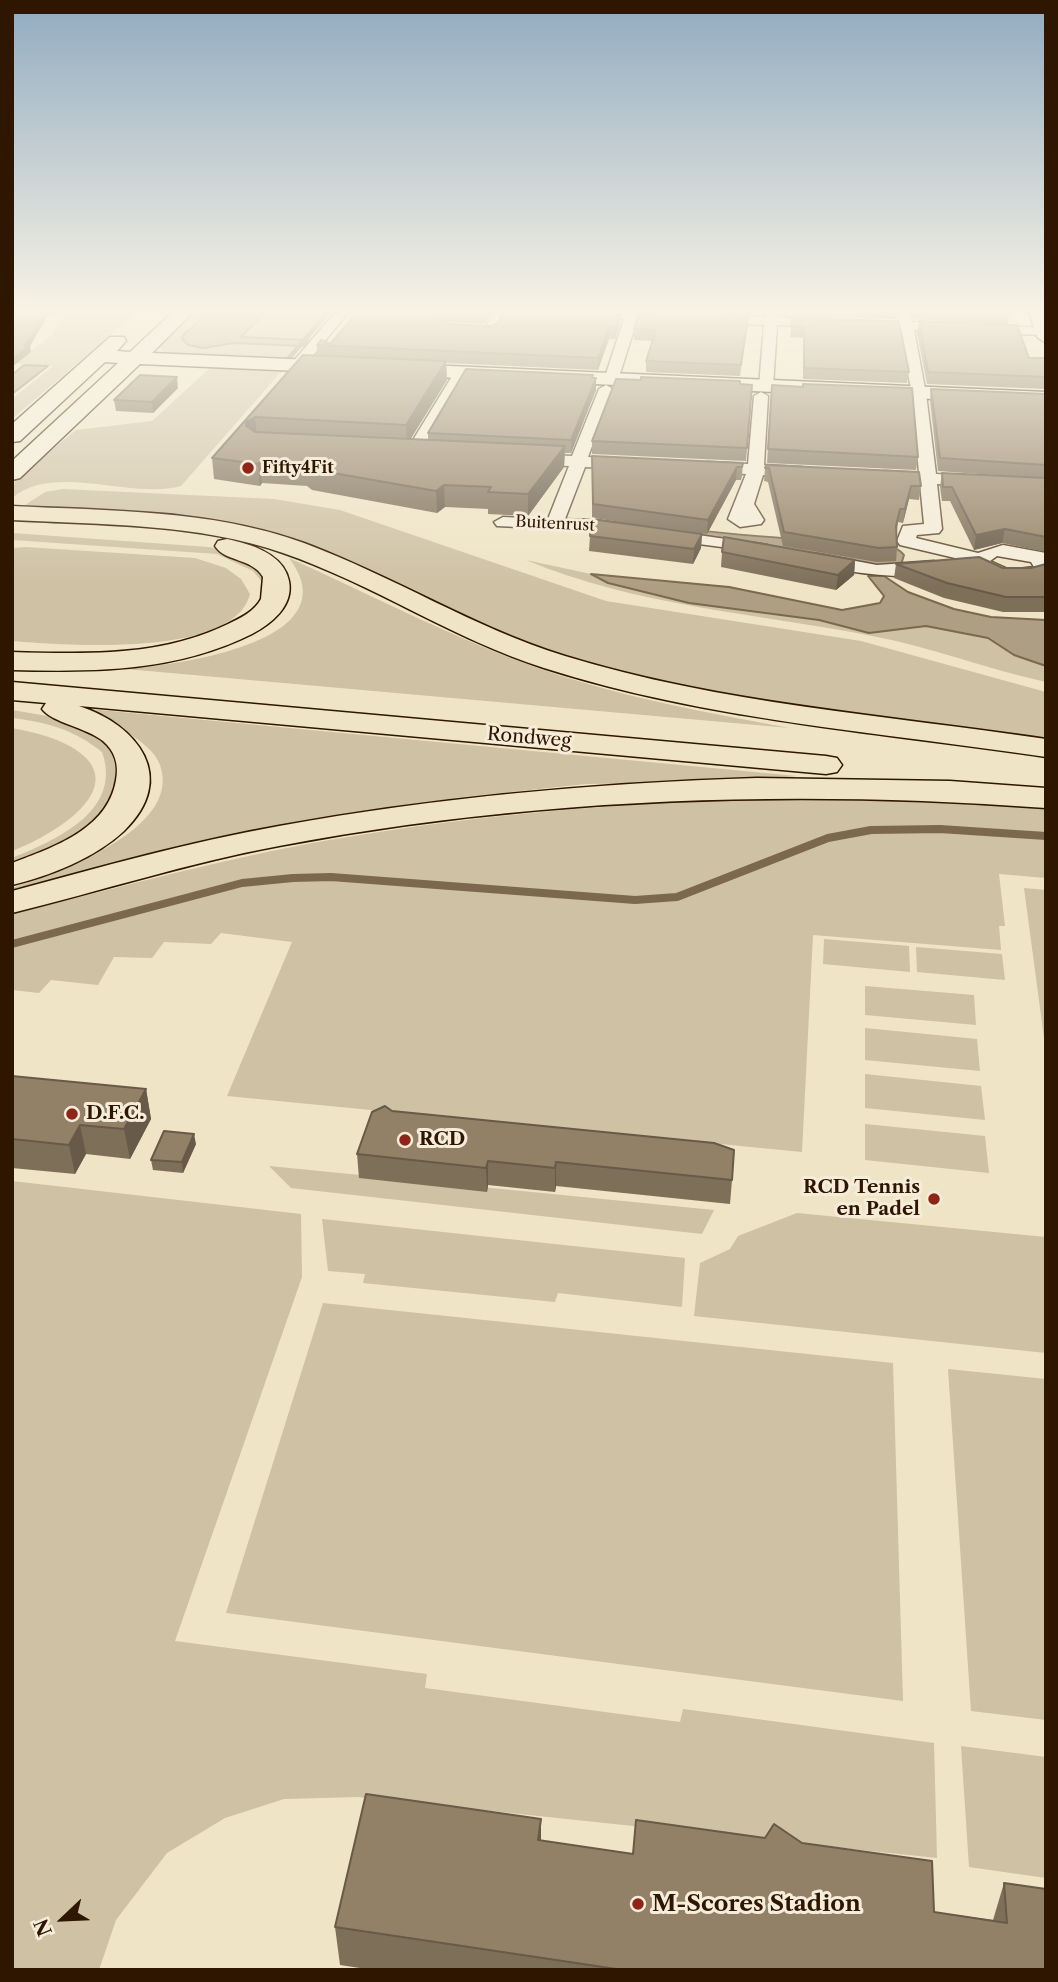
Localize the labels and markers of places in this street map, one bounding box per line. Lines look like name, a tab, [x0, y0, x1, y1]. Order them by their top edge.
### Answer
place label: Fifty4Fit	[262, 458, 334, 478]
marker: Fifty4Fit	[240, 460, 256, 476]
place label: D.F.C.	[86, 1103, 144, 1125]
marker: D.F.C.	[64, 1106, 80, 1122]
place label: RCD	[419, 1129, 465, 1151]
marker: RCD	[397, 1132, 413, 1148]
place label: RCD Tennis en Padel	[803, 1177, 920, 1221]
marker: RCD Tennis en Padel	[926, 1191, 942, 1207]
place label: M-Scores Stadion	[652, 1890, 861, 1918]
marker: M-Scores Stadion	[630, 1896, 646, 1912]

